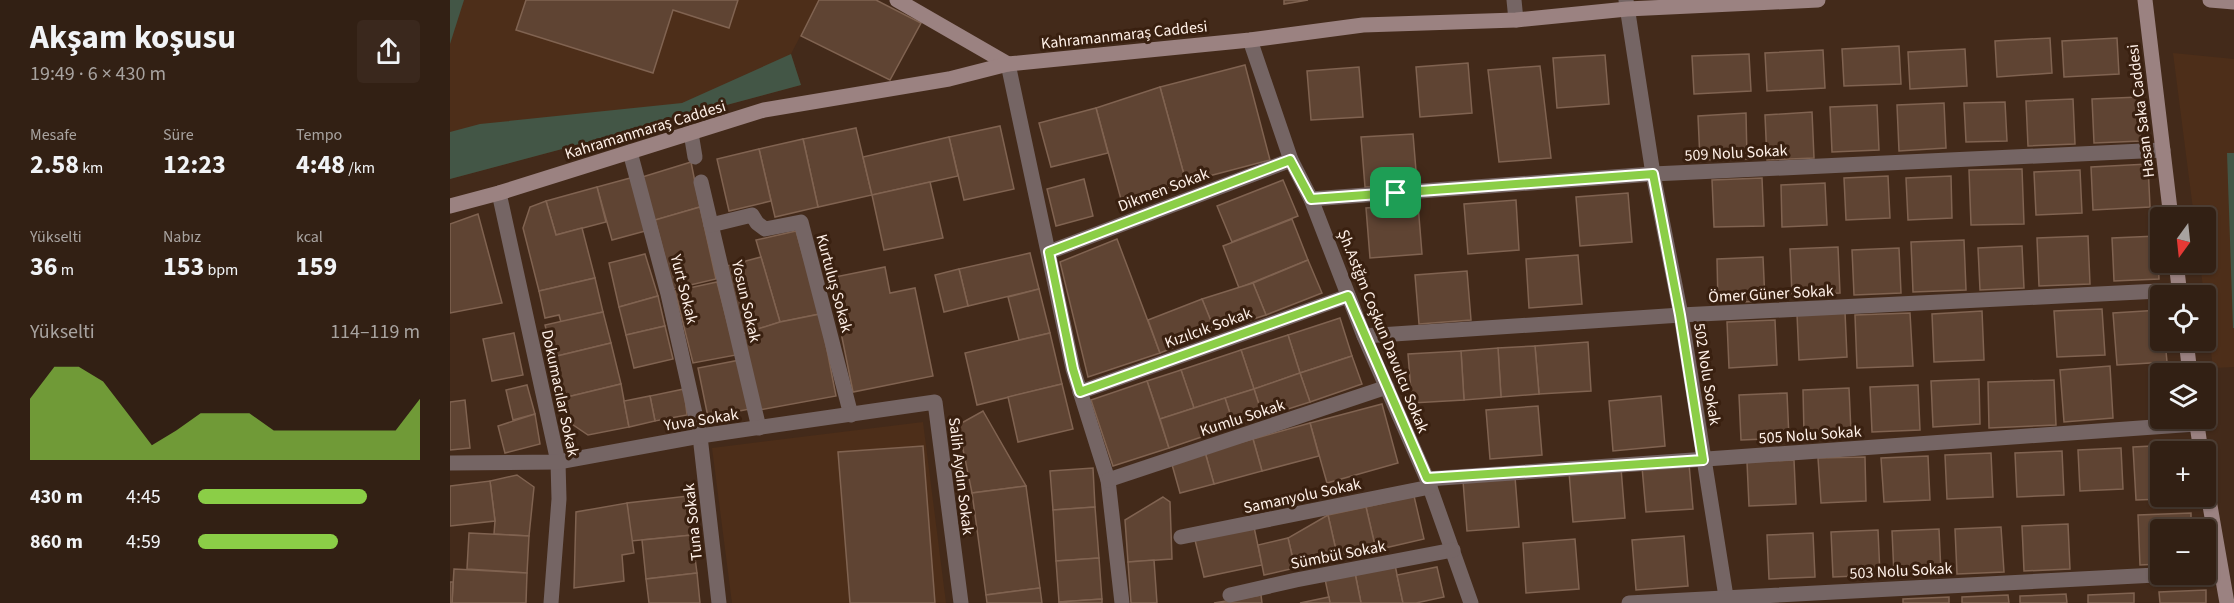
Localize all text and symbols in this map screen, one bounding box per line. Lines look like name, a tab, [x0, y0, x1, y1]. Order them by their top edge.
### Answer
text: Akşam koşusu	[30, 14, 236, 61]
street label: Kahramanmaraş Caddesi	[1040, 15, 1208, 55]
button: share	[357, 20, 420, 83]
street label: Hasan Saka Caddesi	[2122, 43, 2160, 179]
text: 19:49 · 6 × 430 m	[30, 60, 166, 88]
street label: Kahramanmaraş Caddesi	[562, 95, 729, 165]
text: Mesafe	[30, 124, 77, 146]
text: Süre	[163, 124, 194, 146]
text: Tempo	[296, 124, 342, 146]
street label: 509 Nolu Sokak	[1684, 139, 1788, 167]
text: 2.58	[30, 146, 79, 183]
text: 12:23	[163, 146, 226, 183]
text: 4:48	[296, 146, 345, 183]
text: km	[79, 157, 103, 179]
text: /km	[345, 157, 375, 179]
street label: Dikmen Sokak	[1115, 162, 1212, 217]
pin	[1370, 167, 1421, 218]
icon: arrive	[1379, 176, 1412, 209]
north arrow	[2150, 207, 2216, 273]
map controls	[2150, 207, 2216, 585]
text: Yükselti	[30, 226, 82, 248]
text: Nabız	[163, 226, 201, 248]
text: kcal	[296, 226, 323, 248]
street label: Şh.Astğm Coşkun Davulcu Sokak	[1332, 226, 1434, 436]
street label: Kurtuluş Sokak	[810, 232, 858, 335]
text: 36	[30, 248, 57, 285]
text: 153	[163, 248, 204, 285]
text: 159	[296, 248, 337, 285]
street label: Yurt Sokak	[665, 251, 703, 326]
street label: Yosun Sokak	[726, 257, 766, 345]
text: m	[57, 259, 74, 281]
text: bpm	[204, 259, 238, 281]
street label: Ömer Güner Sokak	[1708, 280, 1834, 308]
button: locate	[2150, 285, 2216, 351]
street label: Kızılcık Sokak	[1162, 302, 1255, 354]
text: Yükselti	[30, 318, 95, 346]
text: 114–119 m	[330, 318, 420, 346]
street label: 502 Nolu Sokak	[1688, 322, 1726, 427]
street label: Dokumacılar Sokak	[536, 328, 584, 459]
button: layers	[2150, 363, 2216, 429]
street label: Kumlu Sokak	[1197, 394, 1288, 442]
street label: Yuva Sokak	[661, 403, 740, 437]
street label: Salih Aydın Sokak	[943, 416, 979, 536]
street label: 505 Nolu Sokak	[1758, 420, 1862, 450]
button: +	[2150, 441, 2216, 507]
street label: Samanyolu Sokak	[1241, 473, 1363, 519]
street label: Tuna Sokak	[678, 482, 708, 562]
text: 430 m	[30, 483, 83, 511]
text: 4:45	[126, 483, 161, 511]
button: −	[2150, 519, 2216, 585]
text: 860 m	[30, 528, 83, 556]
text: 4:59	[126, 528, 161, 556]
street label: Sümbül Sokak	[1289, 535, 1388, 575]
street label: 503 Nolu Sokak	[1849, 557, 1953, 585]

